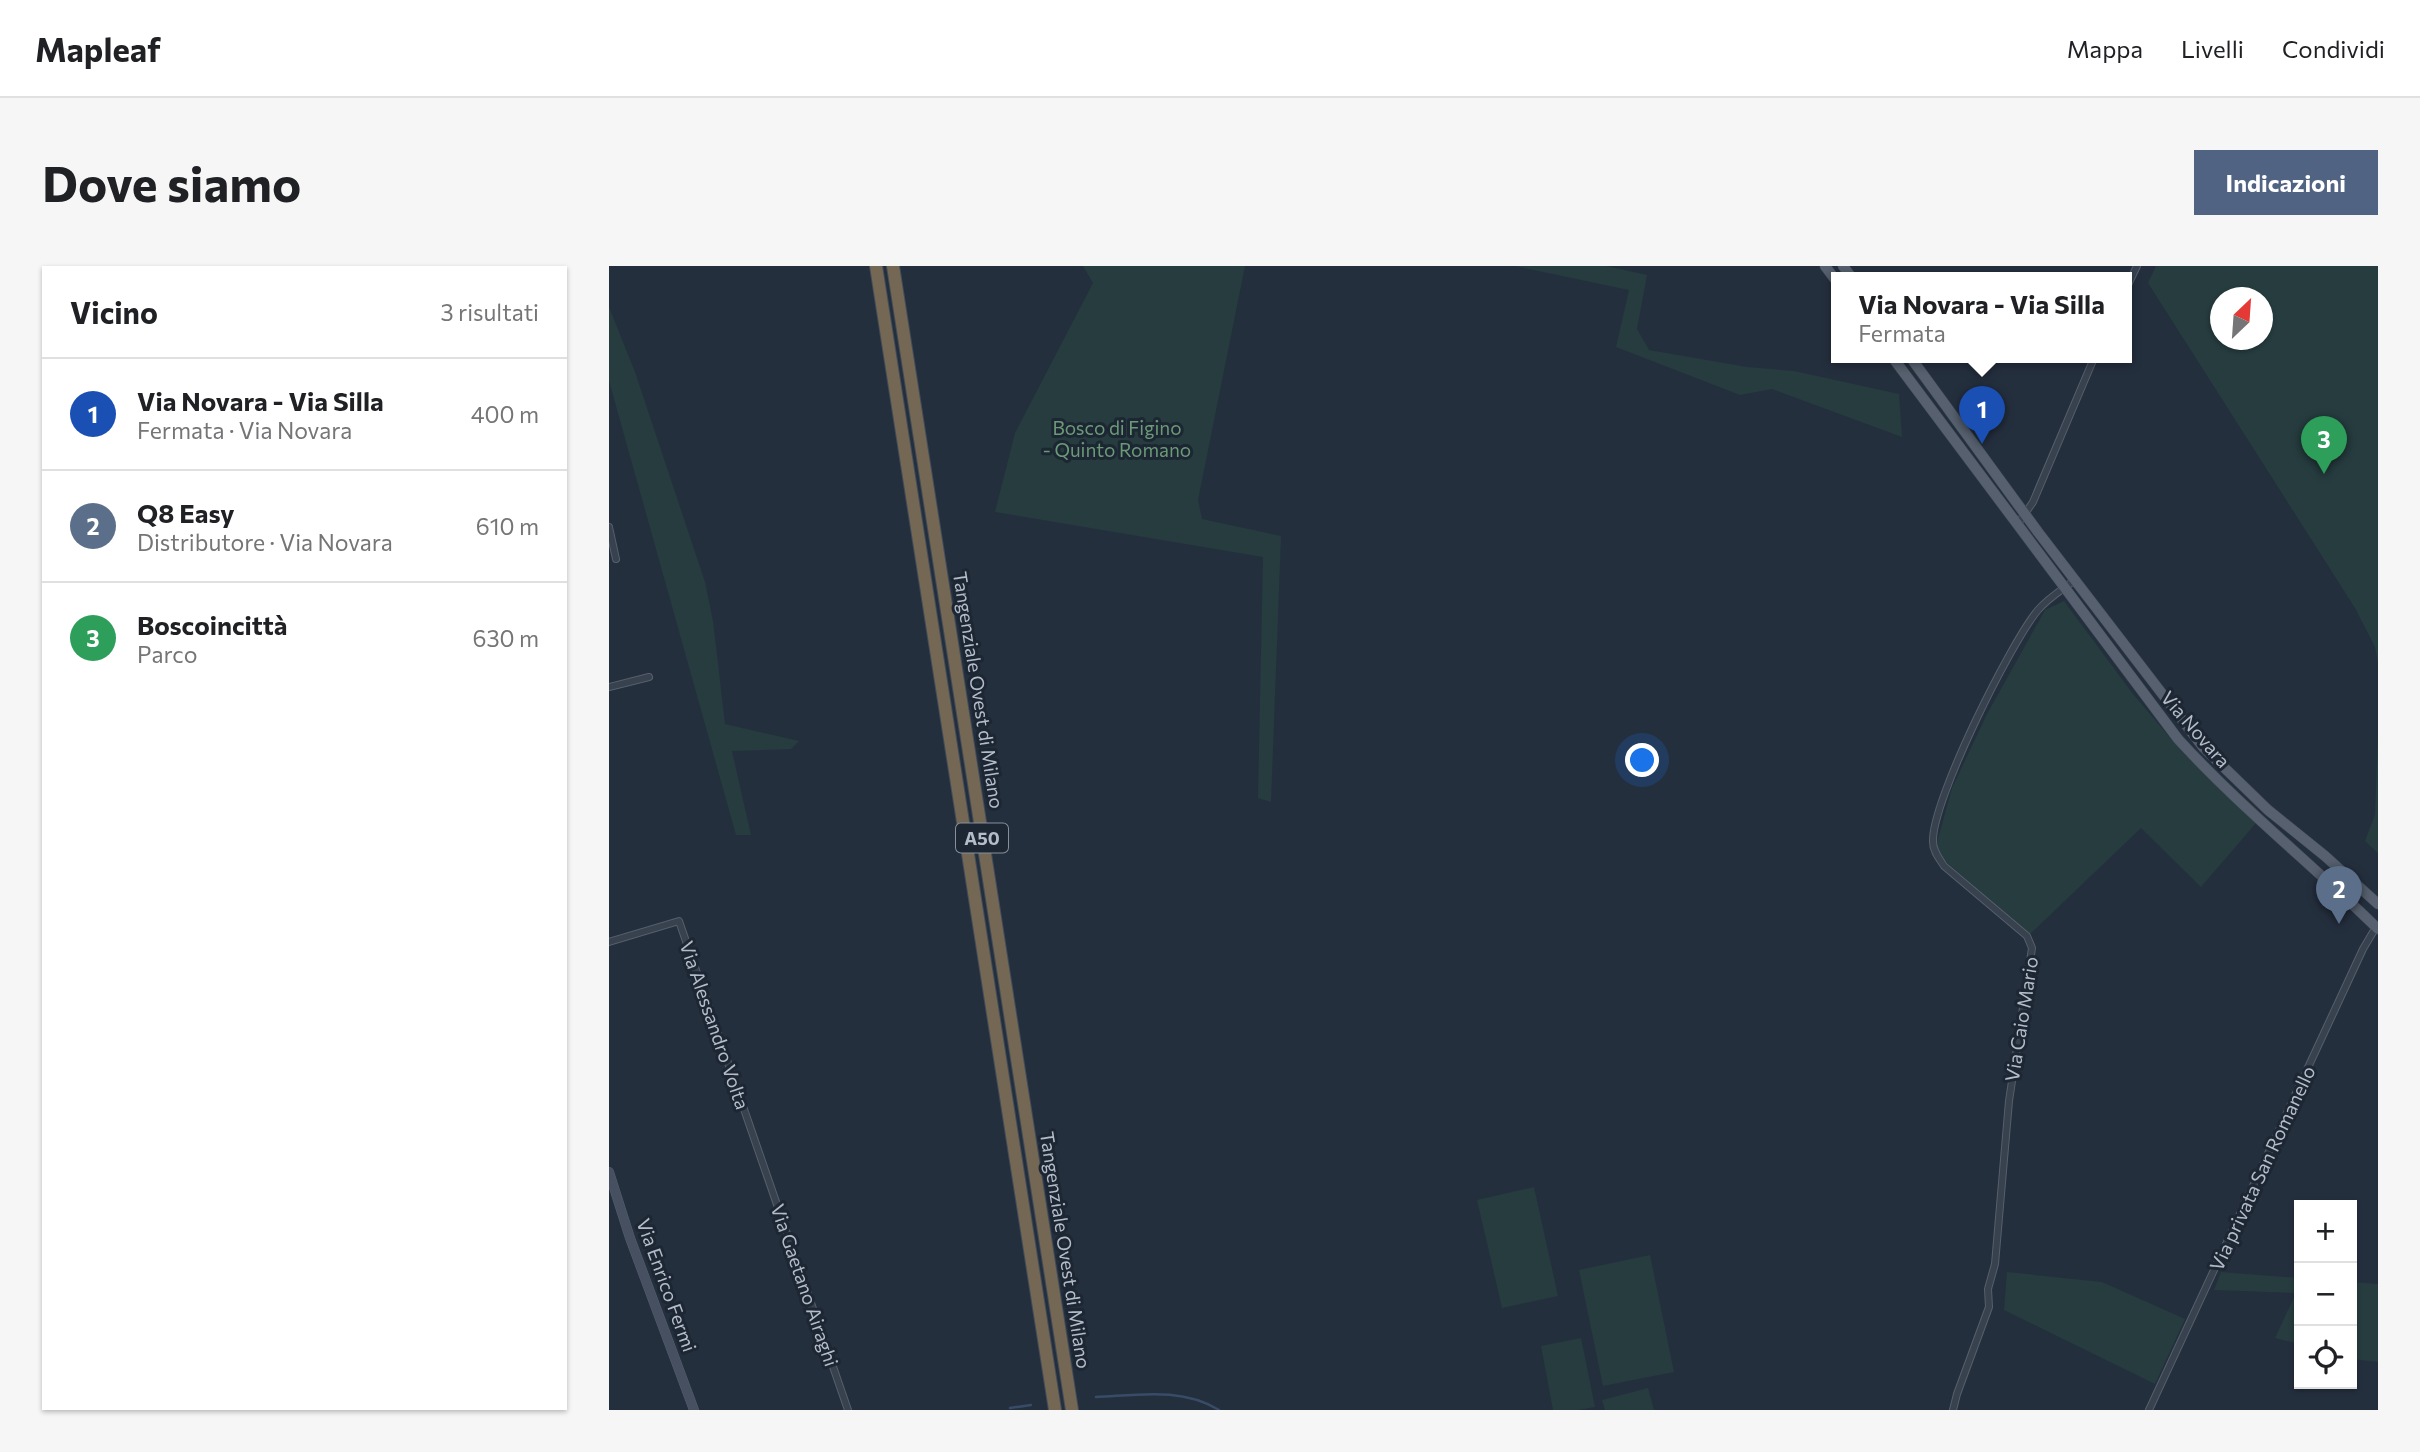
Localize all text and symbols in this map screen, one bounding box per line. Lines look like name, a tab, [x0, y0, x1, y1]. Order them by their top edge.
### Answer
text: Mapleaf	[35, 28, 161, 69]
text: Mappa	[2067, 34, 2143, 63]
text: Livelli	[2181, 34, 2244, 63]
text: Condividi	[2282, 34, 2385, 63]
button: Indicazioni	[2194, 150, 2378, 215]
text: Dove siamo	[42, 152, 301, 212]
popup	[1831, 272, 2132, 363]
north arrow	[2210, 287, 2273, 350]
text: Via Novara - Via Silla	[1858, 288, 2105, 319]
text: Vicino	[70, 293, 158, 330]
text: 3 risultati	[440, 298, 539, 326]
text: Fermata	[1858, 319, 1946, 347]
text: Via Novara - Via Silla	[137, 385, 384, 416]
pin: 1	[1959, 386, 2005, 444]
text: 1	[88, 400, 98, 428]
text: 400 m	[471, 400, 539, 428]
text: Fermata · Via Novara	[137, 416, 352, 444]
park label: Bosco di Figino - Quinto Romano	[1043, 416, 1191, 461]
pin: 3	[2301, 416, 2347, 474]
text: Q8 Easy	[137, 497, 235, 528]
text: 2	[86, 512, 100, 540]
text: 610 m	[476, 512, 539, 540]
text: Distributore · Via Novara	[137, 528, 393, 556]
street label: Tangenziale Ovest di Milano	[949, 570, 1009, 810]
text: Boscoincittà	[137, 609, 287, 640]
text: 3	[86, 624, 100, 652]
text: 630 m	[473, 624, 539, 652]
text: Parco	[137, 640, 197, 668]
street label: Via Novara	[2157, 686, 2235, 772]
your location	[1625, 743, 1659, 777]
road number: A50	[956, 824, 1008, 852]
pin: 2	[2316, 866, 2362, 924]
street label: Via Alessandro Volta	[675, 938, 755, 1112]
street label: Via Caio Mario	[2000, 955, 2042, 1083]
street label: Via privata San Romanello	[2204, 1062, 2320, 1274]
street label: Tangenziale Ovest di Milano	[1036, 1130, 1096, 1370]
map controls	[2294, 1200, 2357, 1389]
button: +	[2294, 1200, 2357, 1263]
street label: Via Gaetano Airaghi	[766, 1201, 844, 1369]
street label: Via Enrico Fermi	[632, 1215, 702, 1355]
button: −	[2294, 1263, 2357, 1326]
button: locate	[2294, 1326, 2357, 1389]

